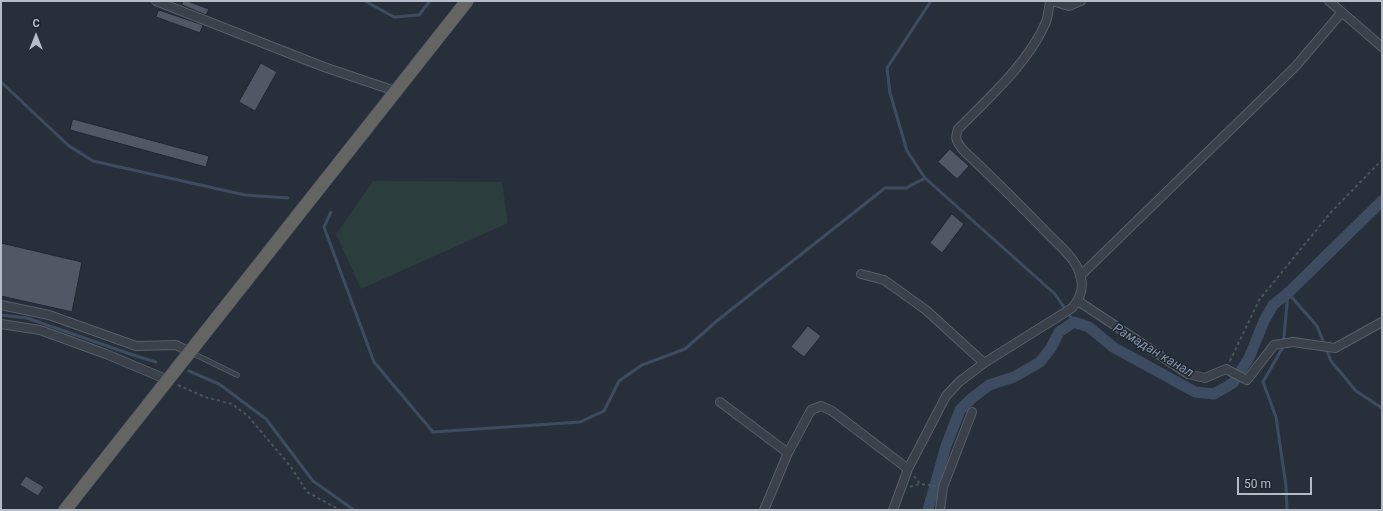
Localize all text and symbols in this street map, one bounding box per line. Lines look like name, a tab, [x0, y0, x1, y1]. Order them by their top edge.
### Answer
north arrow	[16, 16, 56, 56]
text: С	[32, 17, 40, 30]
water label: Рамадан канал	[1110, 321, 1196, 381]
scale bar	[1239, 469, 1314, 495]
text: 50 m	[1244, 477, 1271, 491]

